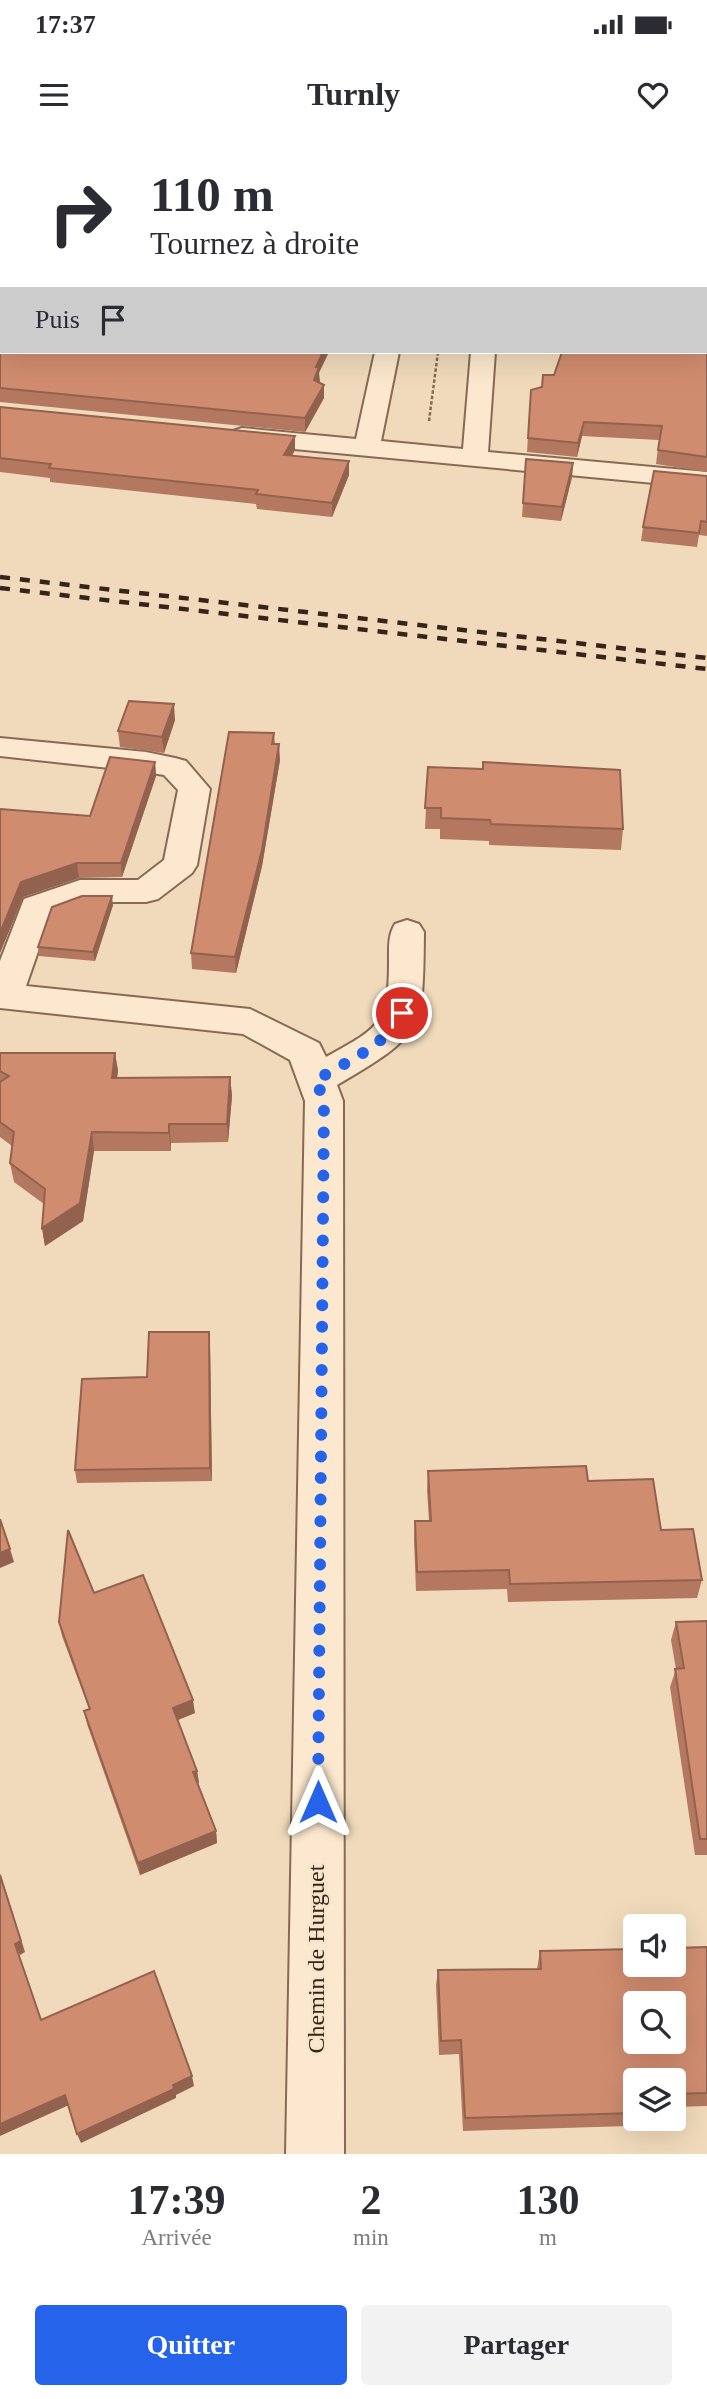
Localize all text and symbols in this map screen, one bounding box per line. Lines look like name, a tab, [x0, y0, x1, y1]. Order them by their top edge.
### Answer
text: 17:37	[35, 10, 96, 39]
icon: menu	[35, 76, 73, 114]
text: Turnly	[307, 76, 400, 112]
icon: heart	[634, 76, 672, 114]
text: 110 m	[150, 167, 274, 222]
icon: right	[35, 168, 126, 259]
text: Tournez à droite	[150, 225, 359, 261]
icon: arrive	[94, 301, 132, 339]
text: Puis	[35, 305, 80, 334]
pin	[372, 983, 432, 1043]
icon: arrive	[383, 994, 421, 1032]
position arrow	[281, 1765, 355, 1839]
street label: Chemin de Hurguet	[303, 1864, 329, 2053]
map controls	[623, 1914, 686, 2131]
button: sound	[623, 1914, 686, 1977]
button: search	[623, 1991, 686, 2054]
button: layers	[623, 2068, 686, 2131]
text: 17:39	[128, 2177, 226, 2223]
text: 2	[360, 2177, 381, 2223]
text: 130	[516, 2177, 579, 2223]
text: Arrivée	[141, 2225, 212, 2250]
text: min	[353, 2225, 389, 2250]
text: m	[539, 2225, 557, 2250]
button: Quitter	[35, 2305, 347, 2385]
button: Partager	[361, 2305, 672, 2385]

